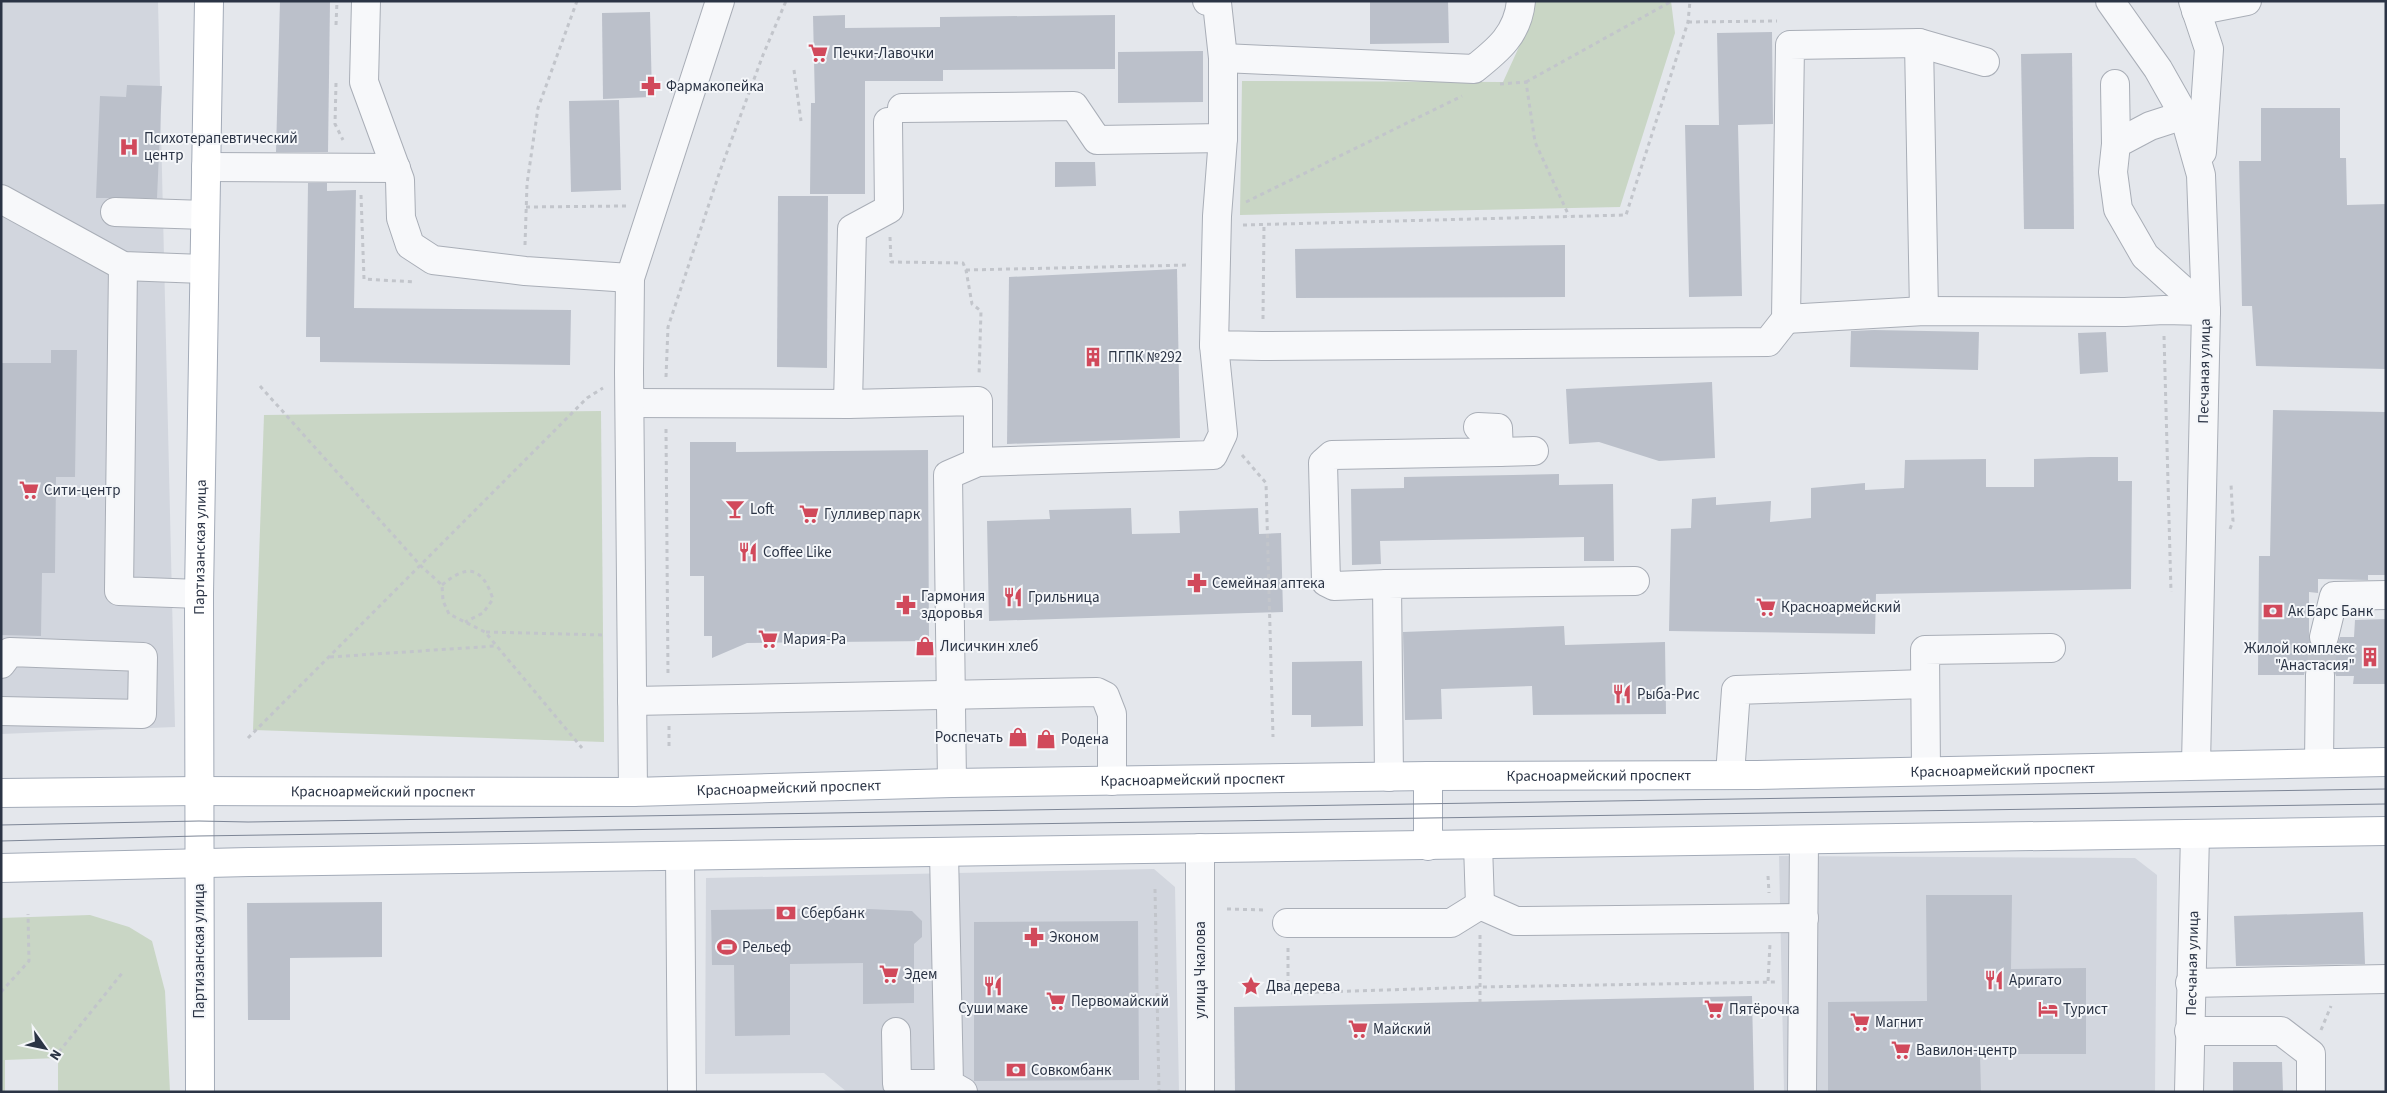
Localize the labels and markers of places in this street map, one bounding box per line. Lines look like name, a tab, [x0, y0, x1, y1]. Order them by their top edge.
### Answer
supermarket icon: Печки-Лавочки	[807, 42, 829, 64]
place label: Печки-Лавочки	[833, 43, 934, 64]
pharmacy icon: Фармакопейка	[640, 75, 662, 97]
place label: Фармакопейка	[666, 76, 764, 97]
place label: Психотерапевтический центр	[144, 128, 298, 166]
hospital icon: Психотерапевтический центр	[118, 136, 140, 158]
building icon: ПГПК №292	[1082, 346, 1104, 368]
place label: ПГПК №292	[1108, 347, 1182, 368]
supermarket icon: Сити-центр	[18, 479, 40, 501]
place label: Сити-центр	[44, 480, 121, 501]
bar icon: Loft	[724, 498, 746, 520]
place label: Loft	[750, 499, 774, 520]
supermarket icon: Гулливер парк	[798, 503, 820, 525]
place label: Гулливер парк	[824, 504, 921, 525]
restaurant icon: Coffee Like	[737, 541, 759, 563]
place label: Coffee Like	[763, 542, 832, 563]
pharmacy icon: Семейная аптека	[1186, 572, 1208, 594]
place label: Семейная аптека	[1212, 573, 1325, 594]
place label: Гармония здоровья	[921, 586, 985, 624]
restaurant icon: Грильница	[1002, 586, 1024, 608]
place label: Грильница	[1028, 587, 1100, 608]
pharmacy icon: Гармония здоровья	[895, 594, 917, 616]
supermarket icon: Красноармейский	[1755, 596, 1777, 618]
place label: Красноармейский	[1781, 597, 1901, 618]
bank icon: Ак Барс Банк	[2262, 600, 2284, 622]
place label: Ак Барс Банк	[2288, 601, 2374, 622]
supermarket icon: Мария-Ра	[757, 628, 779, 650]
place label: Мария-Ра	[783, 629, 846, 650]
shop icon: Лисичкин хлеб	[914, 635, 936, 657]
place label: Лисичкин хлеб	[940, 636, 1039, 657]
place label: Жилой комплекс "Анастасия"	[2244, 638, 2355, 676]
building icon: Жилой комплекс "Анастасия"	[2359, 646, 2381, 668]
restaurant icon: Рыба-Рис	[1611, 683, 1633, 705]
place label: Рыба-Рис	[1637, 684, 1700, 705]
shop icon: Роспечать	[1007, 726, 1029, 748]
place label: Роспечать	[935, 727, 1003, 748]
shop icon: Родена	[1035, 728, 1057, 750]
place label: Родена	[1061, 729, 1109, 750]
bank icon: Сбербанк	[775, 902, 797, 924]
place label: Сбербанк	[801, 903, 865, 924]
pharmacy icon: Эконом	[1023, 926, 1045, 948]
place label: Эконом	[1049, 927, 1099, 948]
sports icon: Рельеф	[716, 936, 738, 958]
place label: Рельеф	[742, 937, 791, 958]
supermarket icon: Эдем	[878, 963, 900, 985]
place label: Эдем	[904, 964, 938, 985]
restaurant icon: Аригато	[1983, 969, 2005, 991]
place label: Аригато	[2009, 970, 2062, 991]
restaurant icon: Суши маке	[982, 975, 1004, 997]
place icon: Два дерева	[1240, 975, 1262, 997]
place label: Два дерева	[1266, 976, 1340, 997]
supermarket icon: Первомайский	[1045, 990, 1067, 1012]
place label: Первомайский	[1071, 991, 1169, 1012]
place label: Суши маке	[958, 998, 1028, 1019]
supermarket icon: Пятёрочка	[1703, 998, 1725, 1020]
hotel icon: Турист	[2037, 998, 2059, 1020]
place label: Пятёрочка	[1729, 999, 1800, 1020]
place label: Турист	[2063, 999, 2108, 1020]
supermarket icon: Магнит	[1849, 1011, 1871, 1033]
place label: Магнит	[1875, 1012, 1924, 1033]
supermarket icon: Майский	[1347, 1018, 1369, 1040]
place label: Майский	[1373, 1019, 1431, 1040]
supermarket icon: Вавилон-центр	[1890, 1039, 1912, 1061]
place label: Вавилон-центр	[1916, 1040, 2017, 1061]
bank icon: Совкомбанк	[1005, 1059, 1027, 1081]
place label: Совкомбанк	[1031, 1060, 1112, 1081]

